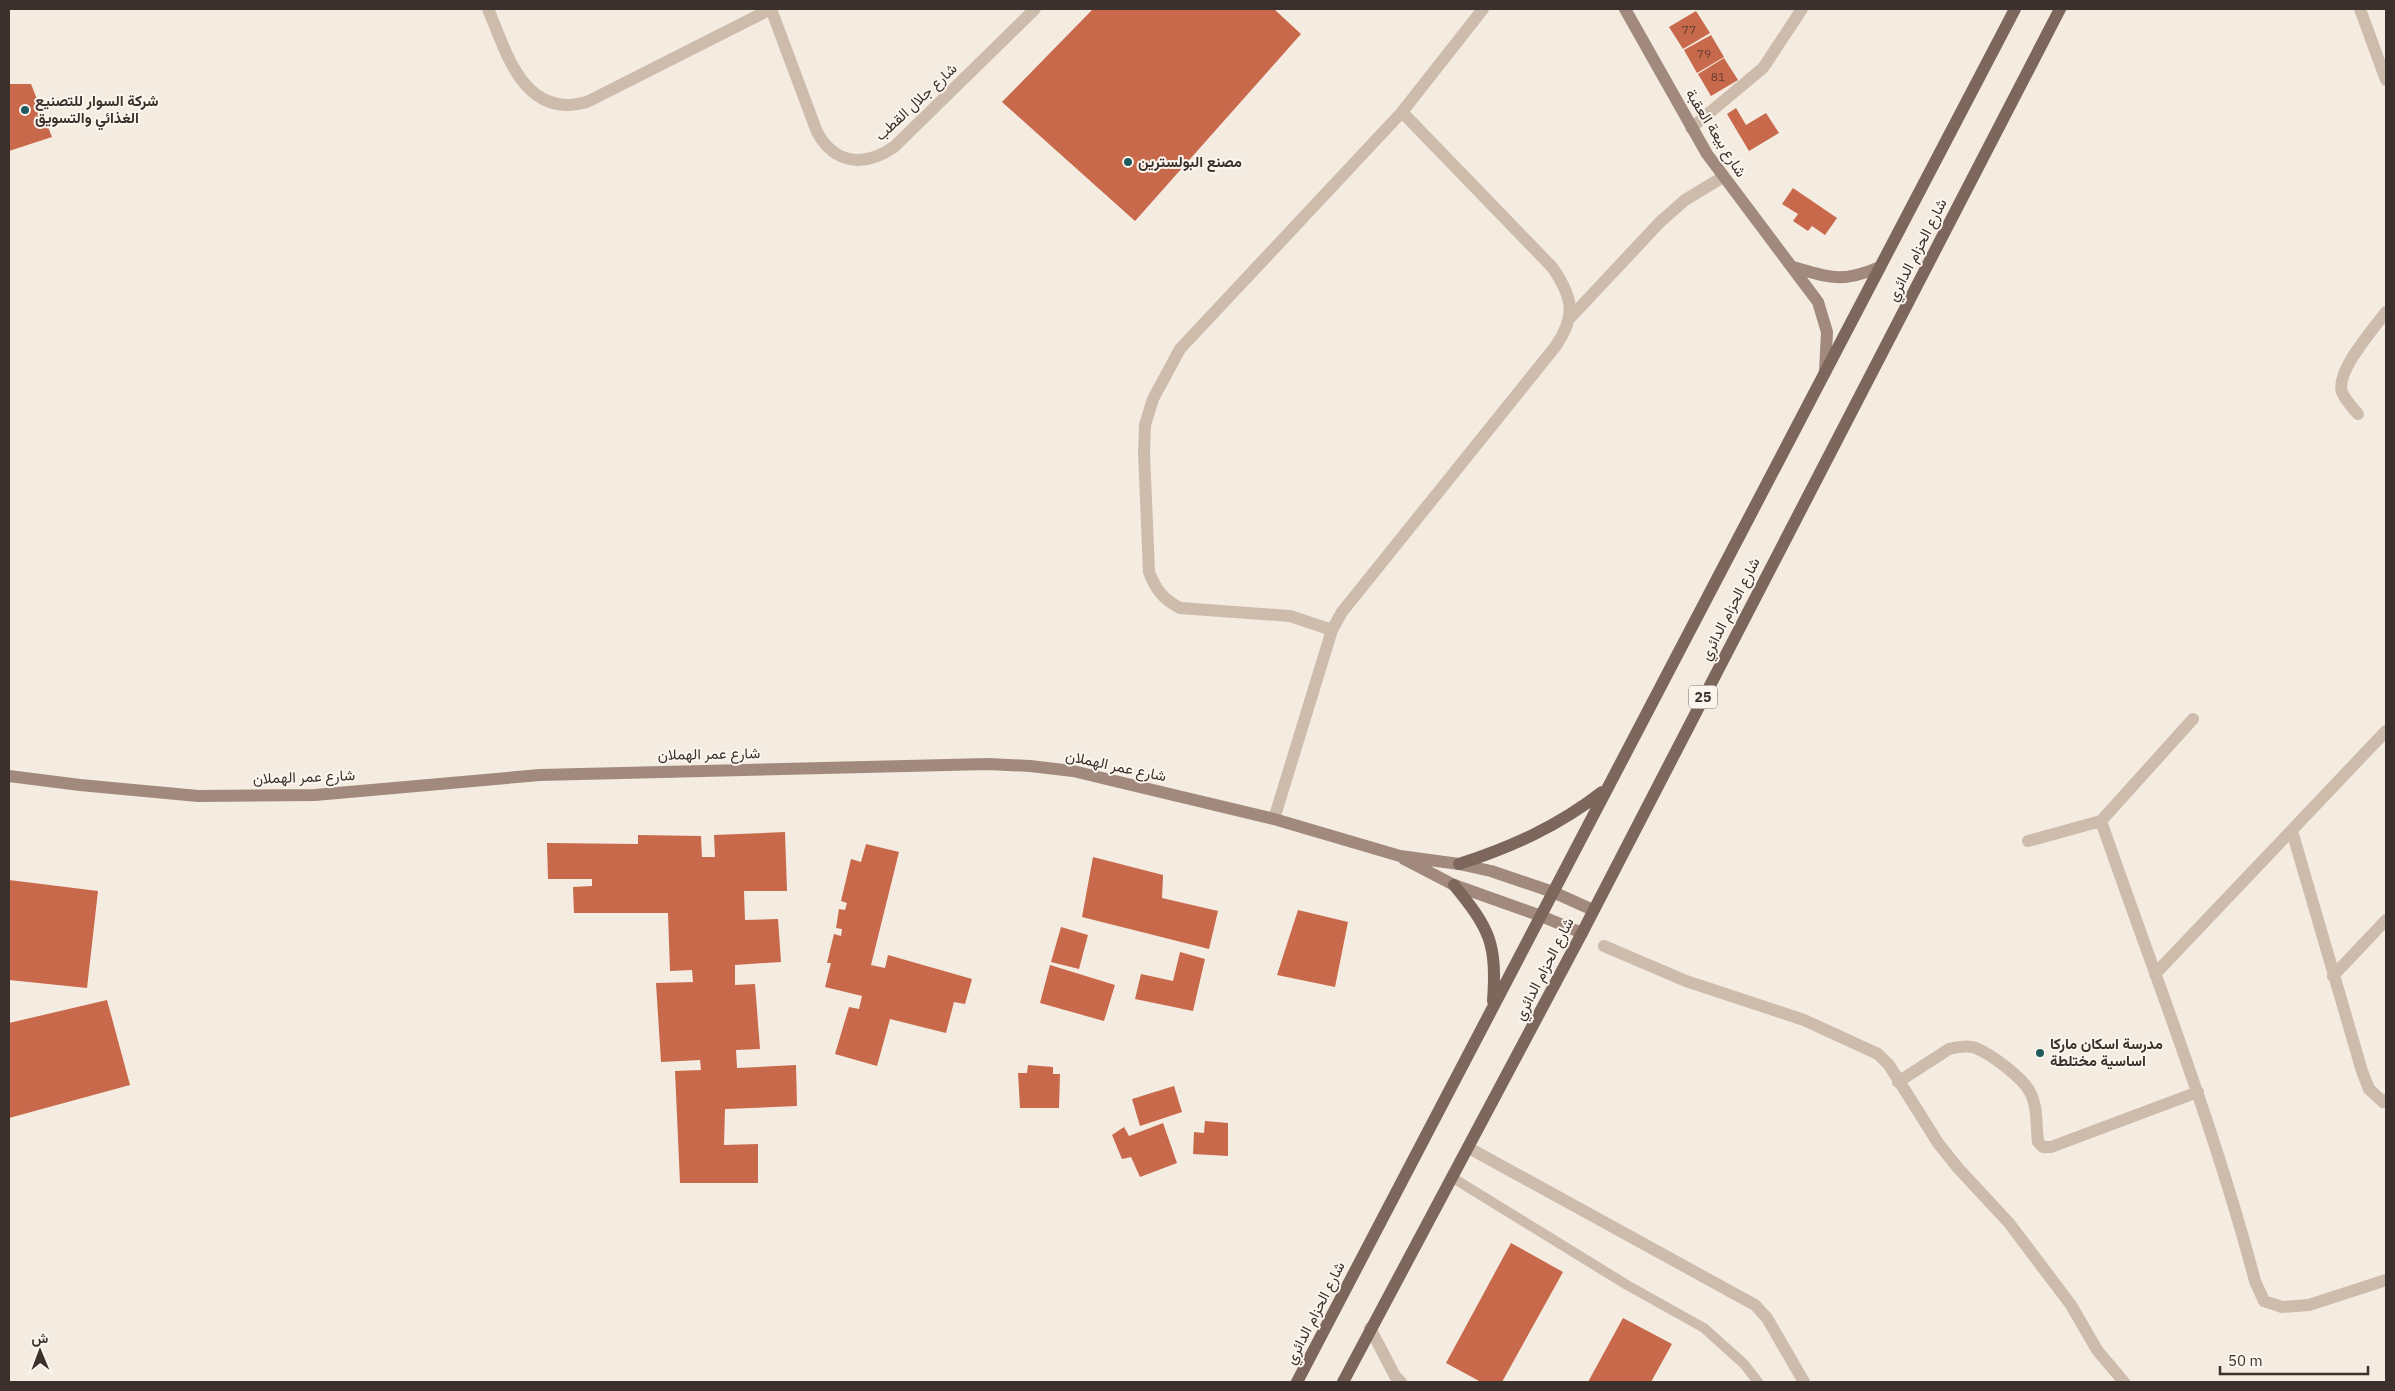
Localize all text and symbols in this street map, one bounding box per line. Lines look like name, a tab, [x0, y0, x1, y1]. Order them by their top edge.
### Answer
house number: 77	[1682, 22, 1696, 37]
house number: 79	[1697, 46, 1711, 61]
street label: شارع جلال القطب	[871, 59, 962, 146]
house number: 81	[1711, 69, 1725, 84]
street label: شارع بيعة العقبة	[1680, 85, 1751, 182]
place label: شركة السوار للتصنيع الغذائي والتسويق	[35, 91, 159, 131]
marker: شركة السوار للتصنيع الغذائي والتسويق	[19, 104, 31, 116]
place label: مصنع البولسترين	[1138, 152, 1242, 172]
marker: مصنع البولسترين	[1122, 156, 1134, 168]
street label: شارع الحزام الدائري	[1883, 195, 1954, 306]
street label: شارع الحزام الدائري	[1696, 554, 1767, 665]
road number: 25	[1689, 686, 1717, 709]
street label: شارع عمر الهملان	[658, 743, 761, 766]
street label: شارع عمر الهملان	[1064, 746, 1168, 787]
street label: شارع عمر الهملان	[252, 765, 356, 790]
street label: شارع الحزام الدائري	[1510, 914, 1581, 1025]
place label: مدرسة اسكان ماركا اساسية مختلطة	[2050, 1034, 2163, 1070]
marker: مدرسة اسكان ماركا اساسية مختلطة	[2034, 1047, 2046, 1059]
street label: شارع الحزام الدائري	[1281, 1258, 1352, 1369]
north arrow	[15, 1326, 65, 1376]
text: ش	[31, 1329, 49, 1347]
scale bar	[2220, 1344, 2368, 1376]
text: 50 m	[2228, 1351, 2263, 1370]

